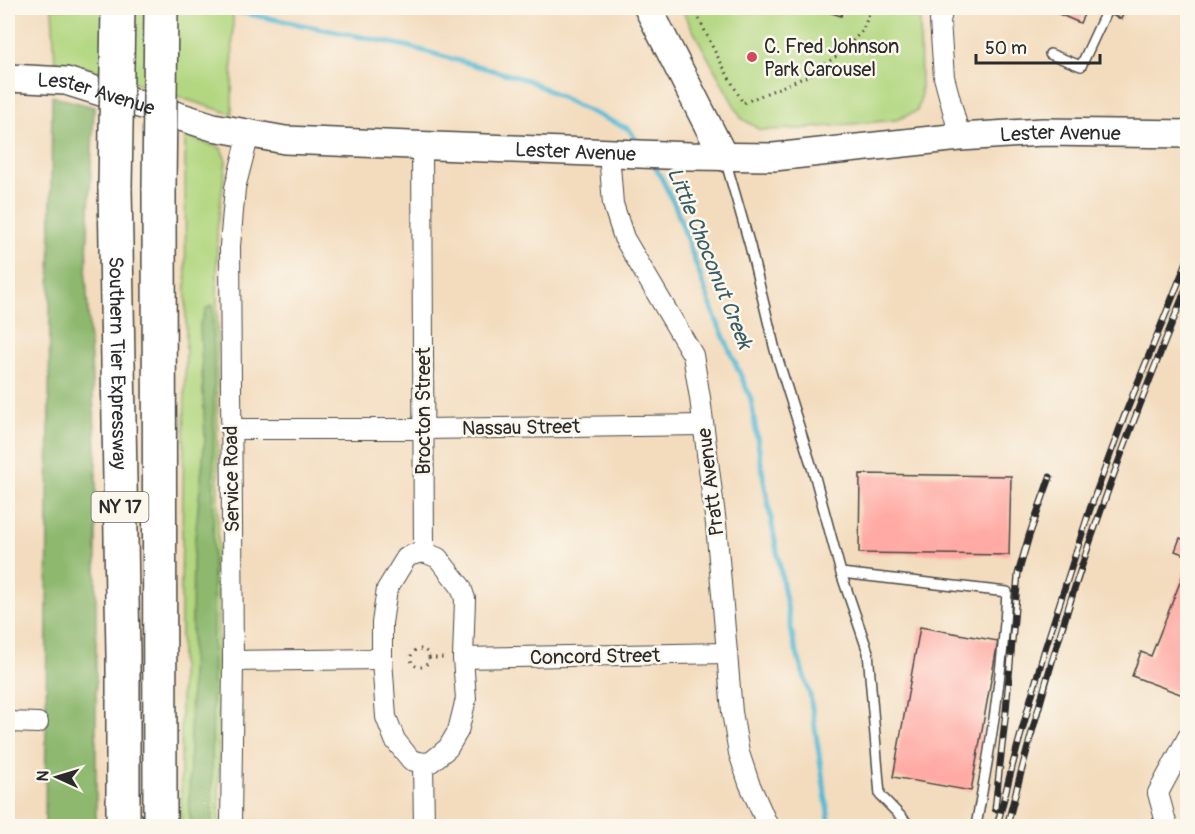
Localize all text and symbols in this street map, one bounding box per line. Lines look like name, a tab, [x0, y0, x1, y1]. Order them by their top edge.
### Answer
scale bar	[976, 27, 1100, 65]
place label: C. Fred Johnson Park Carousel	[764, 34, 899, 82]
text: 50 m	[985, 37, 1027, 60]
marker: C. Fred Johnson Park Carousel	[745, 50, 759, 64]
street label: Lester Avenue	[37, 68, 158, 121]
street label: Lester Avenue	[999, 120, 1121, 148]
street label: Lester Avenue	[515, 137, 637, 167]
water label: Little Choconut Creek	[661, 164, 759, 355]
street label: Southern Tier Expressway	[103, 256, 132, 470]
street label: Brocton Street	[411, 346, 436, 475]
street label: Nassau Street	[462, 414, 581, 441]
street label: Service Road	[218, 425, 245, 533]
street label: Pratt Avenue	[691, 426, 730, 537]
road number: NY 17	[92, 492, 148, 522]
street label: Concord Street	[530, 643, 661, 670]
north arrow	[27, 747, 87, 807]
text: N	[33, 770, 53, 782]

